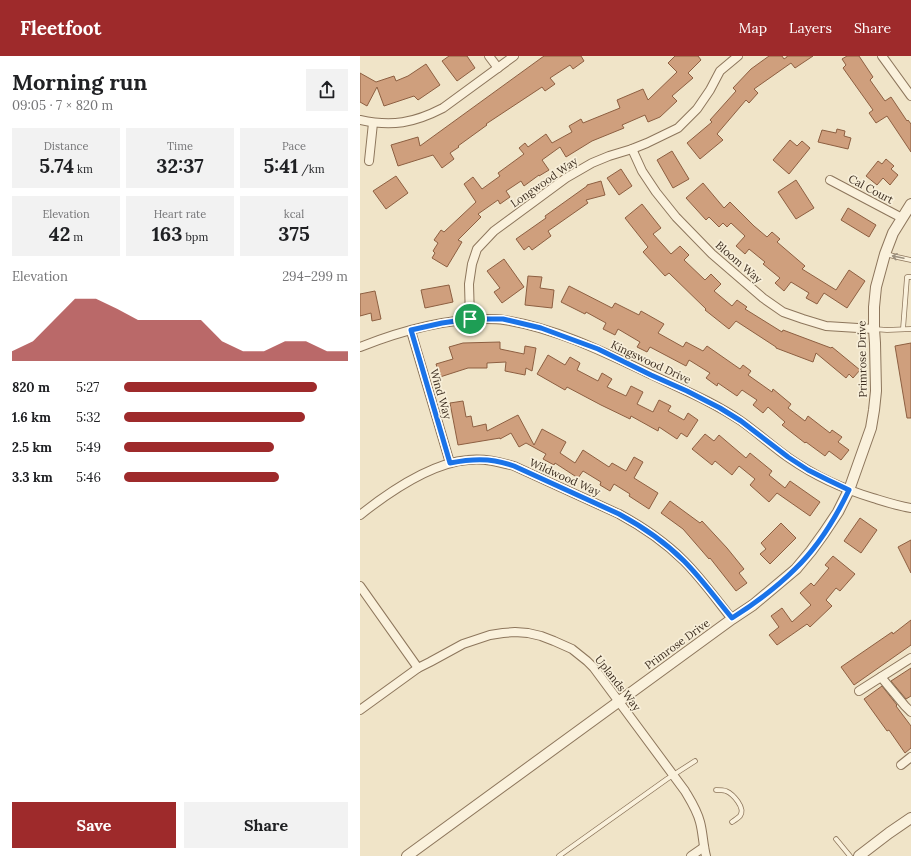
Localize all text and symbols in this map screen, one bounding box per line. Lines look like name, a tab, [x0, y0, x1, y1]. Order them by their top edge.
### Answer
text: Fleetfoot	[20, 16, 101, 40]
text: Map	[739, 19, 767, 37]
text: Layers	[789, 19, 832, 37]
text: Share	[854, 19, 891, 37]
text: Morning run	[12, 68, 147, 96]
button: share	[306, 69, 348, 111]
text: 09:05 · 7 × 820 m	[12, 97, 113, 114]
text: Distance	[44, 139, 88, 153]
text: Time	[167, 139, 193, 153]
text: Pace	[282, 139, 306, 153]
text: 5.74	[39, 153, 74, 178]
text: 32:37	[156, 153, 204, 178]
text: 5:41	[263, 153, 298, 178]
street label: Longwood Way	[508, 154, 580, 210]
text: km	[74, 162, 93, 176]
text: /km	[298, 162, 325, 176]
street label: Cal Court	[846, 171, 897, 207]
text: Elevation	[42, 207, 90, 221]
text: Heart rate	[154, 207, 206, 221]
text: kcal	[284, 207, 304, 221]
text: 42	[49, 221, 70, 246]
text: 163	[152, 221, 183, 246]
text: 375	[278, 221, 310, 246]
text: m	[70, 230, 83, 244]
text: bpm	[183, 230, 208, 244]
street label: Bloom Way	[713, 238, 765, 286]
one-way arrow	[892, 253, 905, 261]
text: Elevation	[12, 268, 68, 285]
text: 294–299 m	[282, 268, 348, 285]
pin	[453, 302, 487, 336]
icon: arrive	[459, 308, 481, 330]
street label: Primrose Drive	[854, 320, 870, 398]
street label: Kingswood Drive	[609, 337, 693, 387]
street label: Wind Way	[427, 367, 455, 421]
text: 820 m	[12, 379, 50, 396]
text: 5:27	[76, 379, 99, 396]
text: 1.6 km	[12, 409, 51, 426]
text: 5:32	[76, 409, 101, 426]
text: 2.5 km	[12, 439, 52, 456]
text: 5:49	[76, 439, 101, 456]
street label: Wildwood Way	[527, 455, 603, 499]
text: 3.3 km	[12, 469, 53, 486]
text: 5:46	[76, 469, 101, 486]
street label: Primrose Drive	[642, 616, 712, 672]
street label: Uplands Way	[592, 652, 644, 714]
button: Save	[12, 802, 176, 848]
button: Share	[184, 802, 348, 848]

